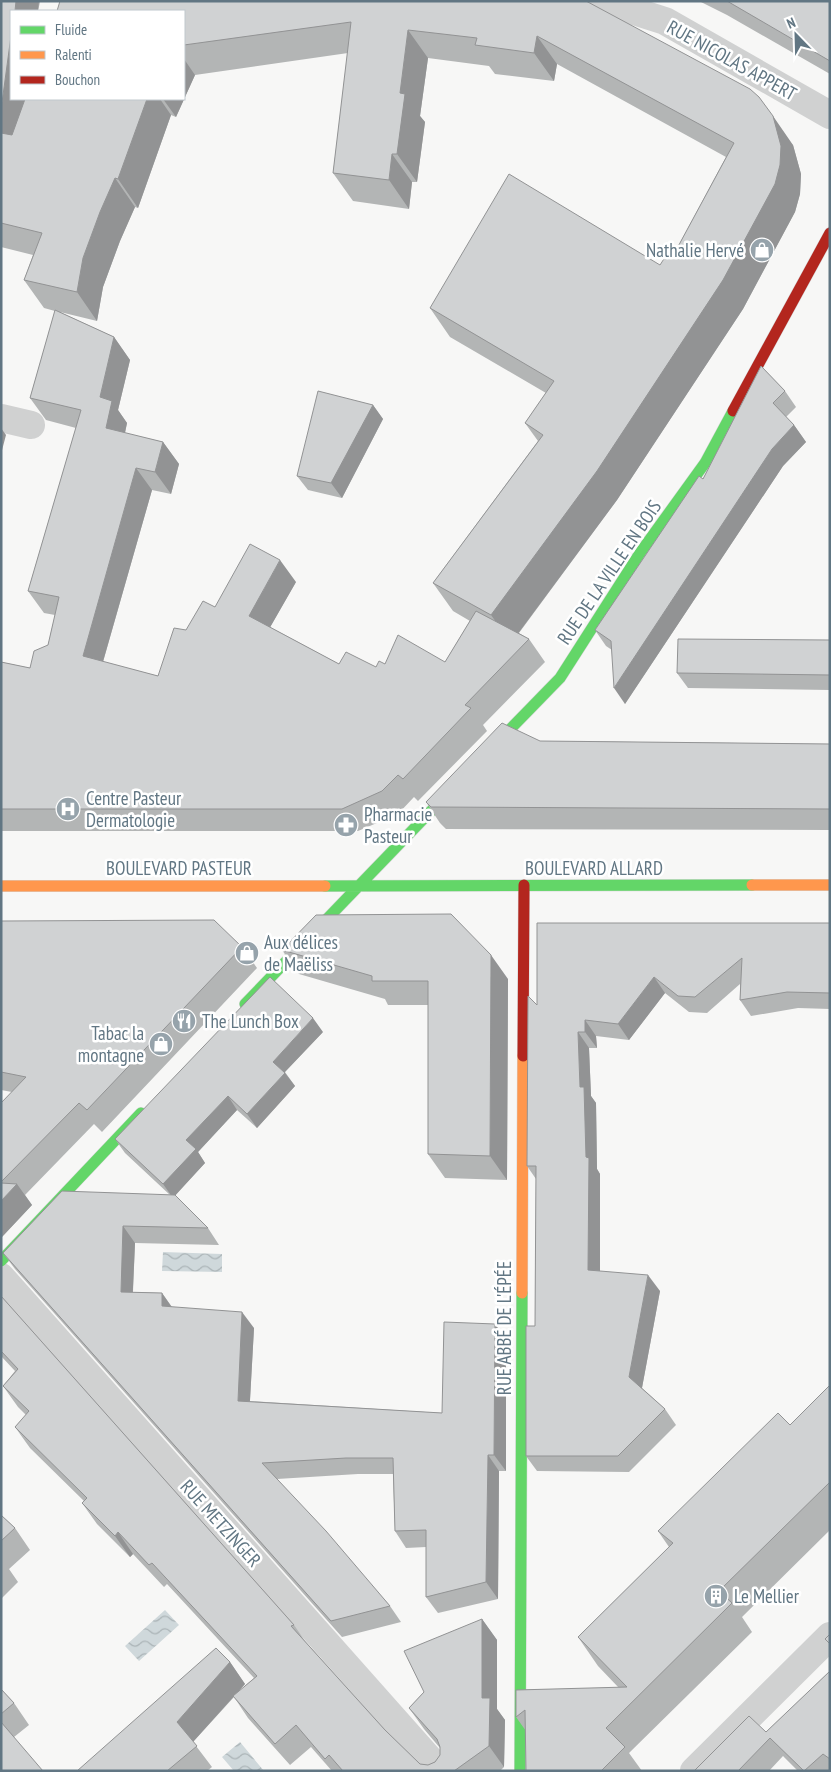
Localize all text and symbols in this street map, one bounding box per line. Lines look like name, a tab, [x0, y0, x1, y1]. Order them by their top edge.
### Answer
legend	[10, 10, 185, 100]
north arrow	[771, 10, 821, 60]
street label: RUE NICOLAS APPERT	[663, 15, 801, 105]
text: Fluide	[55, 20, 87, 39]
text: Ralenti	[55, 45, 92, 64]
text: Bouchon	[55, 70, 100, 89]
shop icon: Nathalie Hervé	[749, 237, 775, 263]
place label: Nathalie Hervé	[646, 238, 744, 262]
street label: RUE DE LA VILLE EN BOIS	[552, 495, 666, 649]
place label: Centre Pasteur Dermatologie	[86, 786, 182, 832]
hospital icon: Centre Pasteur Dermatologie	[55, 796, 81, 822]
place label: Pharmacie Pasteur	[364, 802, 433, 848]
pharmacy icon: Pharmacie Pasteur	[333, 812, 359, 838]
street label: BOULEVARD PASTEUR	[106, 856, 252, 880]
street label: BOULEVARD ALLARD	[525, 856, 663, 880]
place label: Aux délices de Maëliss	[264, 930, 338, 976]
shop icon: Aux délices de Maëliss	[234, 940, 260, 966]
restaurant icon: The Lunch Box	[171, 1008, 197, 1034]
place label: The Lunch Box	[202, 1009, 299, 1033]
place label: Tabac la montagne	[78, 1021, 144, 1067]
shop icon: Tabac la montagne	[148, 1031, 174, 1057]
street label: RUE ABBÉ DE L'ÉPÉE	[492, 1261, 516, 1395]
street label: RUE METZINGER	[176, 1474, 266, 1572]
building icon: Le Mellier	[703, 1583, 729, 1609]
place label: Le Mellier	[734, 1584, 800, 1608]

